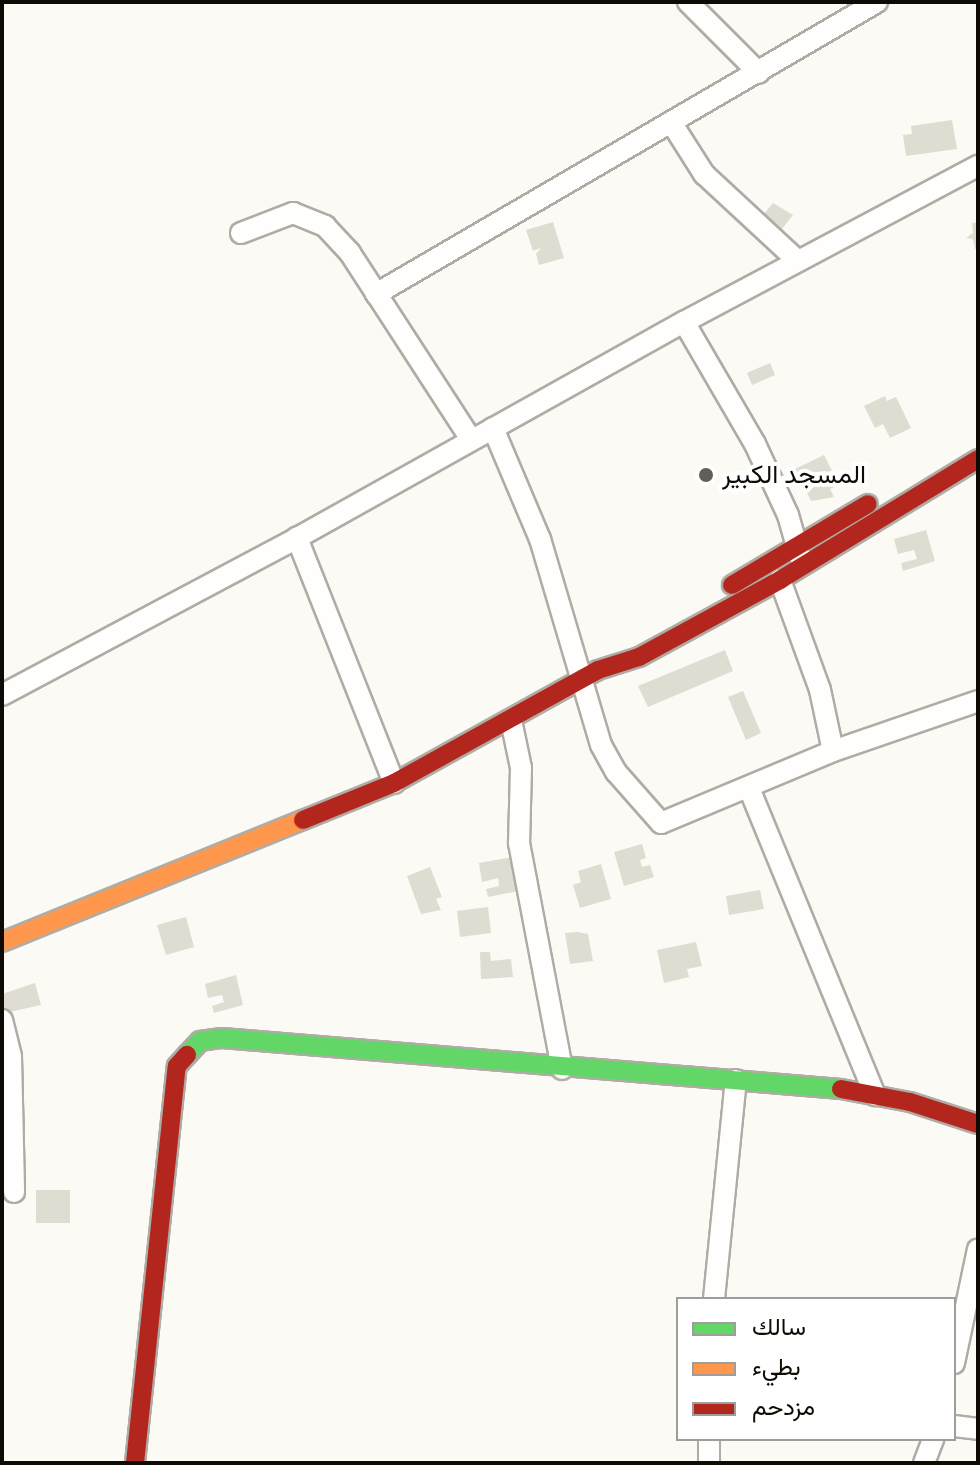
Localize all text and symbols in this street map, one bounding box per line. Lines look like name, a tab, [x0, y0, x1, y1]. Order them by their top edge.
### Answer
place label: المسجد الكبير	[722, 459, 866, 491]
marker: المسجد الكبير	[697, 466, 715, 484]
legend	[676, 1297, 956, 1441]
text: سالك	[752, 1313, 806, 1341]
text: بطيء	[752, 1353, 801, 1381]
text: مزدحم	[752, 1393, 815, 1421]

